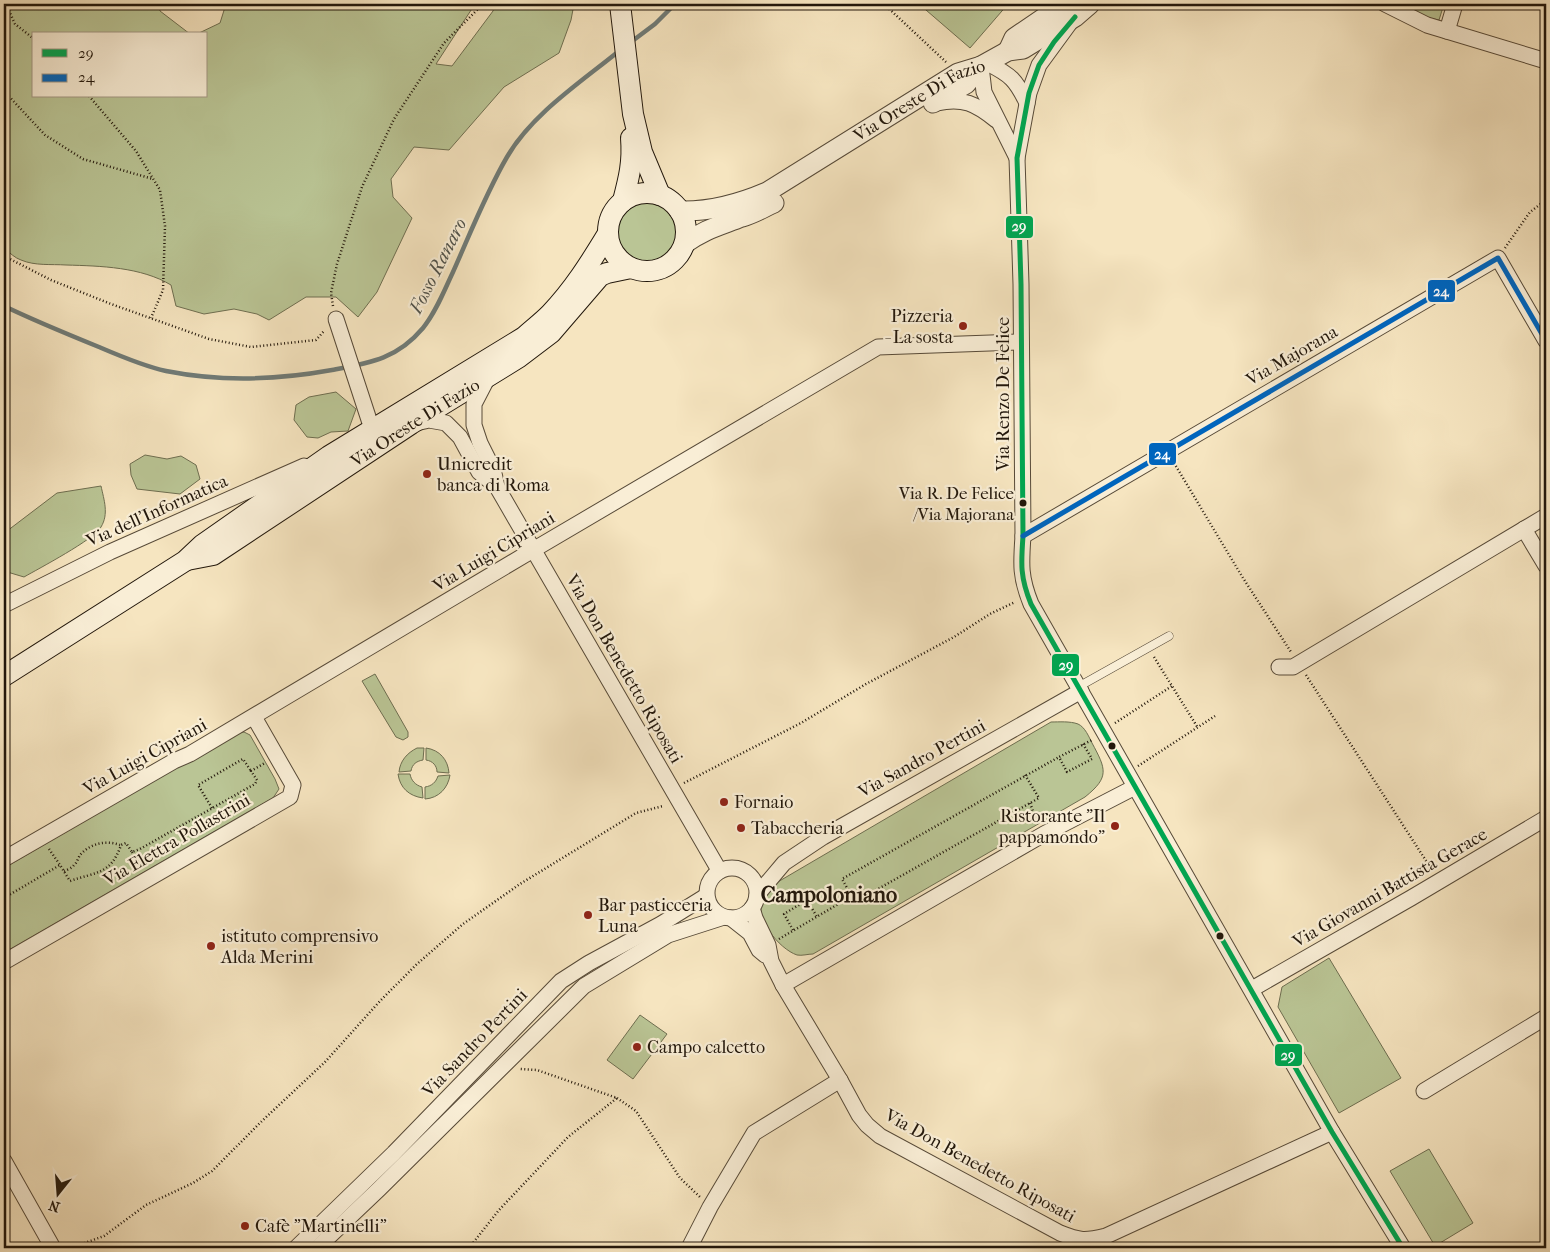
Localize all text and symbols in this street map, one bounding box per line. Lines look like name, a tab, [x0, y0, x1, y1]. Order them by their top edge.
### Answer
legend	[32, 32, 208, 98]
text: 29	[78, 44, 94, 62]
street label: Via Oreste Di Fazio	[849, 55, 988, 147]
text: 24	[78, 68, 96, 86]
water label: Fosso Ranaro	[404, 215, 471, 318]
line badge: 29	[1005, 215, 1034, 239]
text: 29	[1012, 218, 1026, 235]
line badge: 24	[1427, 279, 1456, 303]
text: 24	[1433, 283, 1449, 300]
place label: Pizzeria - La sosta	[884, 306, 954, 348]
street label: Via Renzo De Felice	[993, 317, 1014, 472]
marker: Pizzeria - La sosta	[957, 320, 969, 332]
street label: Via Majorana	[1242, 321, 1342, 391]
street label: Via Oreste Di Fazio	[346, 374, 483, 472]
line badge: 24	[1148, 442, 1177, 466]
text: 24	[1154, 446, 1170, 463]
place label: Unicredit banca di Roma	[436, 454, 550, 496]
marker: Unicredit banca di Roma	[421, 468, 433, 480]
street label: Via dell'Informatica	[82, 470, 232, 552]
place label: Via R. De Felice /Via Majorana	[898, 483, 1015, 524]
marker: Via R. De Felice /Via Majorana	[1018, 498, 1028, 508]
street label: Via Luigi Cipriani	[428, 507, 559, 597]
street label: Via Don Benedetto Riposati	[561, 570, 687, 768]
line badge: 29	[1051, 653, 1080, 677]
text: 29	[1059, 657, 1073, 674]
street label: Via Luigi Cipriani	[79, 714, 211, 800]
street label: Via Sandro Pertini	[854, 715, 990, 803]
unlabelled marker	[1107, 741, 1117, 751]
street label: Via Elettra Pollastrini	[99, 789, 255, 891]
place label: Fornaio	[734, 792, 793, 813]
marker: Fornaio	[718, 796, 730, 808]
place label: Ristorante "Il pappamondo"	[998, 806, 1105, 848]
place label: Tabaccheria	[751, 818, 844, 839]
marker: Ristorante "Il pappamondo"	[1109, 820, 1121, 832]
marker: Tabaccheria	[735, 822, 747, 834]
street label: Via Giovanni Battista Gerace	[1288, 824, 1491, 953]
district label: Campoloniano	[761, 882, 897, 908]
place label: Bar pasticceria Luna	[598, 895, 713, 937]
marker: Bar pasticceria Luna	[582, 909, 594, 921]
place label: istituto comprensivo Alda Merini	[220, 926, 379, 968]
unlabelled marker	[1215, 931, 1225, 941]
marker: istituto comprensivo Alda Merini	[205, 940, 217, 952]
street label: Via Sandro Pertini	[417, 984, 532, 1102]
place label: Campo calcetto	[647, 1037, 765, 1058]
marker: Campo calcetto	[631, 1041, 643, 1053]
line badge: 29	[1274, 1043, 1303, 1067]
text: 29	[1281, 1047, 1295, 1064]
street label: Via Don Benedetto Riposati	[880, 1104, 1080, 1228]
north arrow	[32, 1170, 82, 1220]
text: N	[46, 1196, 62, 1216]
place label: Cafè "Martinelli"	[255, 1216, 387, 1237]
marker: Cafè "Martinelli"	[239, 1220, 251, 1232]

